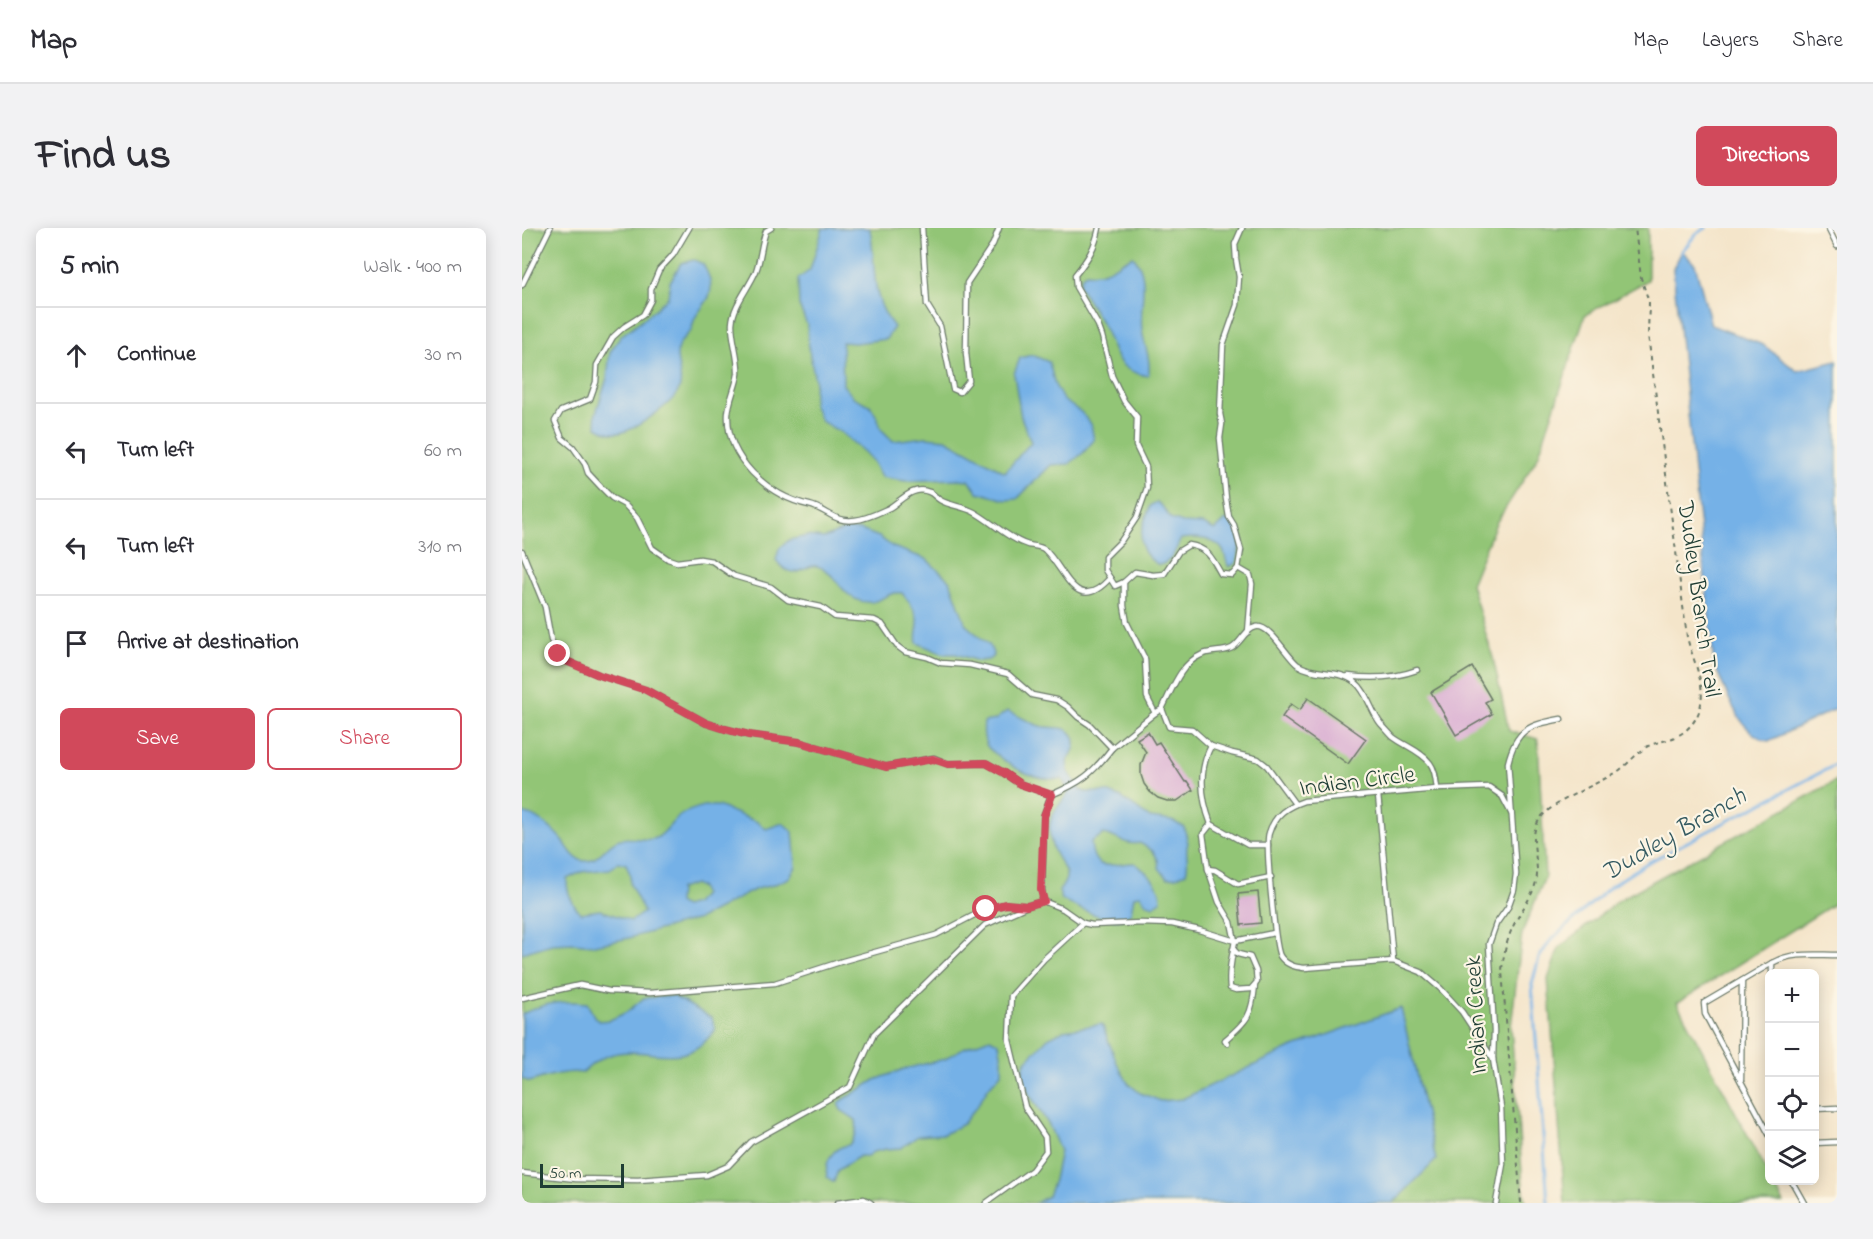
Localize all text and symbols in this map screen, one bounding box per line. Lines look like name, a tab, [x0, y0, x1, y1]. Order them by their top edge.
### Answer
text: Map	[30, 21, 77, 62]
text: Map	[1633, 26, 1669, 56]
text: Layers	[1702, 26, 1759, 56]
text: Share	[1792, 26, 1843, 56]
text: Find us	[36, 126, 171, 187]
button: Directions	[1696, 126, 1837, 186]
text: 5 min	[60, 248, 119, 286]
text: Walk · 400 m	[363, 253, 462, 282]
icon: ahead	[60, 339, 93, 372]
text: Continue	[117, 339, 196, 371]
text: 30 m	[425, 341, 462, 370]
icon: left	[60, 435, 93, 468]
text: Turn left	[117, 435, 194, 467]
text: 60 m	[424, 437, 462, 466]
street label: Dudley Branch Trail	[1665, 498, 1729, 700]
icon: left	[60, 531, 93, 564]
text: Turn left	[117, 531, 194, 563]
text: 310 m	[418, 533, 462, 562]
icon: arrive	[60, 627, 93, 660]
text: Arrive at destination	[117, 627, 299, 659]
route end	[544, 640, 570, 666]
button: Save	[60, 708, 255, 770]
button: Share	[267, 708, 462, 770]
street label: Indian Circle	[1297, 758, 1417, 807]
water label: Dudley Branch	[1595, 778, 1755, 892]
route start	[972, 895, 998, 921]
street label: Indian Creek	[1457, 954, 1498, 1075]
map controls	[1765, 969, 1819, 1185]
button: +	[1765, 969, 1819, 1023]
button: −	[1765, 1023, 1819, 1077]
button: locate	[1765, 1077, 1819, 1131]
button: layers	[1765, 1131, 1819, 1185]
scale bar	[540, 1161, 624, 1188]
text: 50 m	[549, 1162, 581, 1186]

